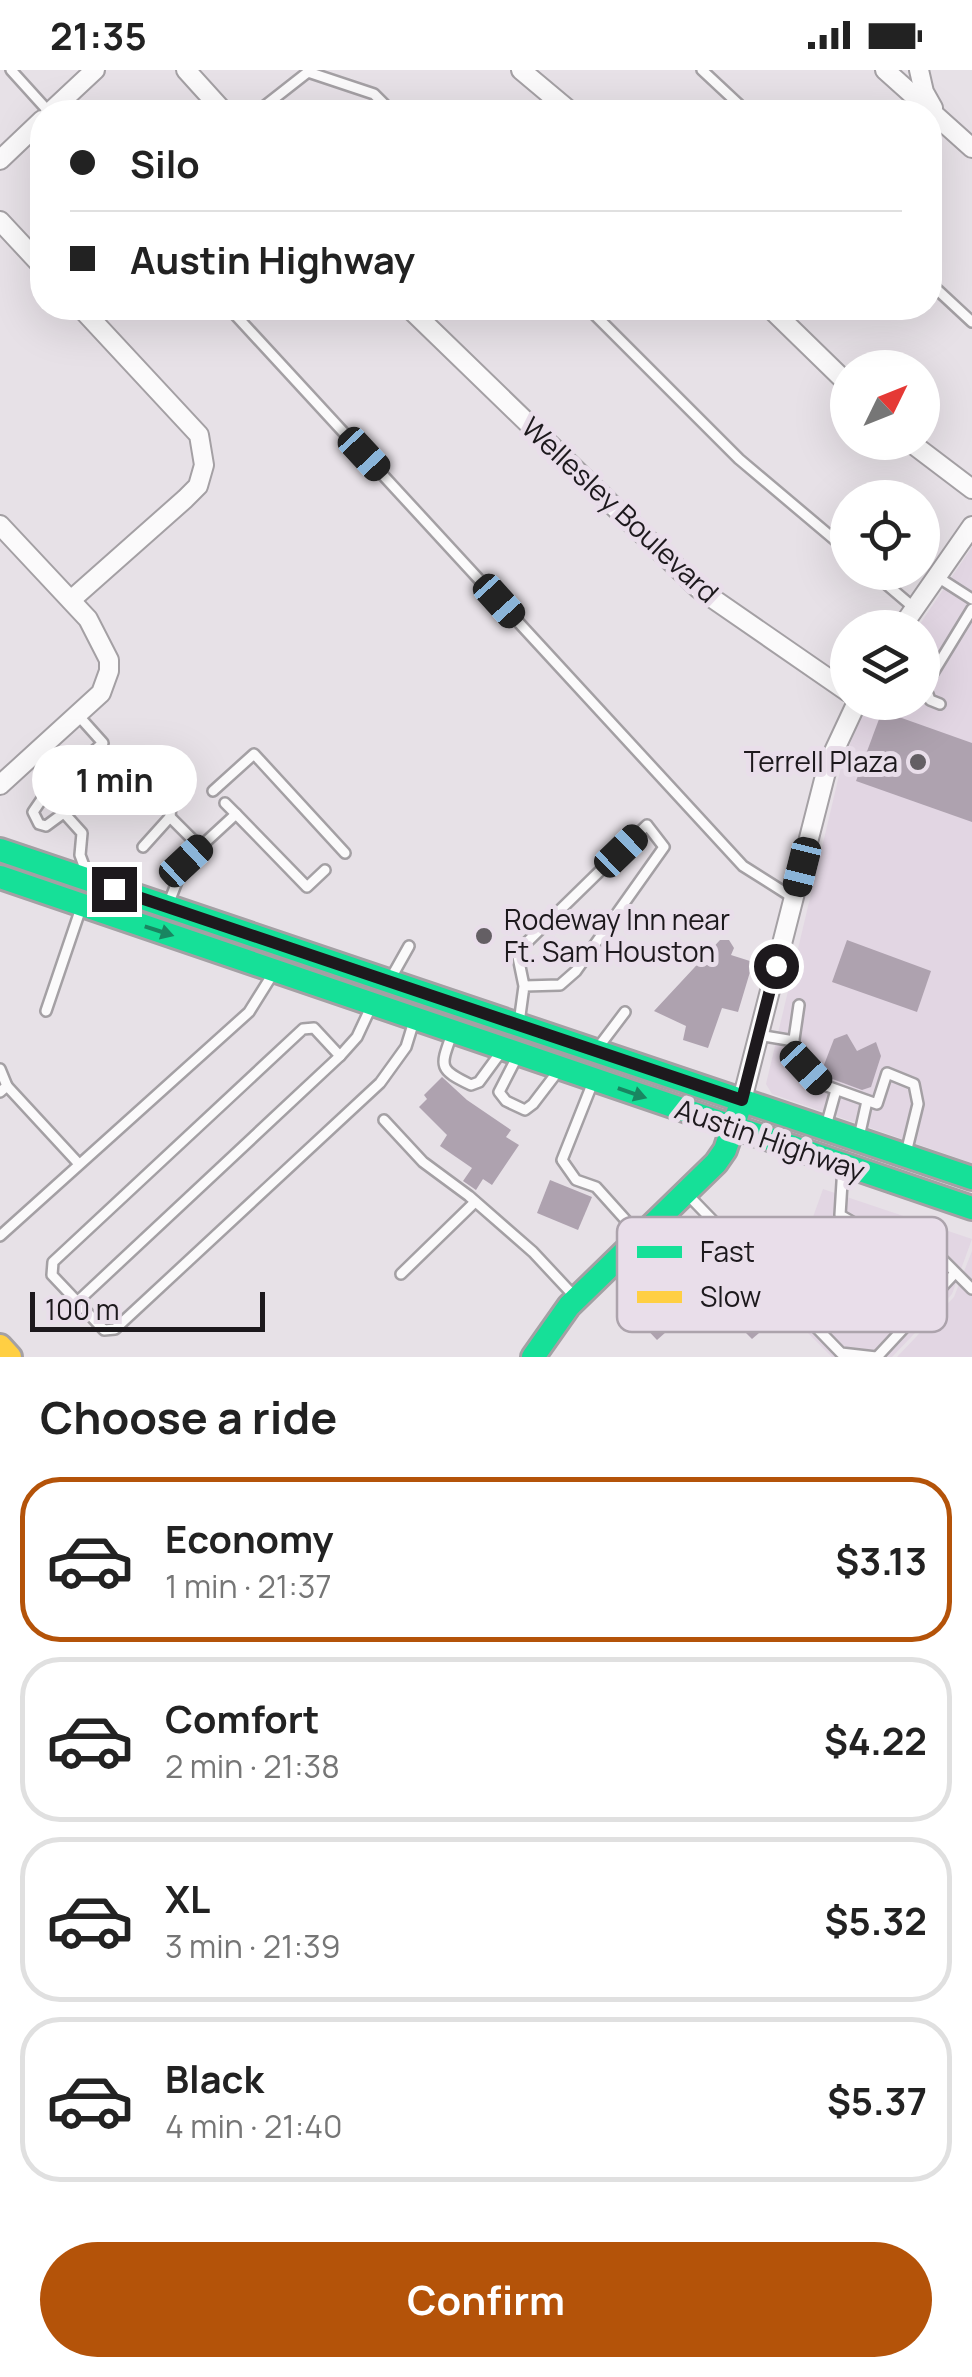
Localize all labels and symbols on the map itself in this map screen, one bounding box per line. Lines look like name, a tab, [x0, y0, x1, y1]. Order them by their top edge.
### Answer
north arrow	[830, 350, 940, 460]
street label: Wellesley Boulevard	[514, 408, 727, 610]
car	[333, 422, 395, 486]
car	[468, 569, 530, 633]
place label: Terrell Plaza	[744, 742, 898, 780]
callout: 1 min	[32, 744, 196, 814]
marker: Terrell Plaza	[907, 751, 929, 773]
car	[589, 819, 653, 883]
car	[154, 830, 218, 892]
car	[780, 834, 824, 900]
route end	[92, 867, 137, 912]
place label: Rodeway Inn near Ft. Sam Houston	[504, 900, 730, 970]
one-way arrow	[144, 924, 174, 939]
marker: Rodeway Inn near Ft. Sam Houston	[473, 925, 495, 947]
route start	[754, 944, 799, 989]
car	[775, 1036, 837, 1100]
one-way arrow	[618, 1086, 648, 1101]
street label: Austin Highway	[670, 1089, 870, 1189]
legend	[617, 1217, 947, 1332]
text: Fast	[700, 1232, 755, 1270]
text: Slow	[700, 1277, 761, 1315]
scale bar	[30, 1287, 265, 1332]

